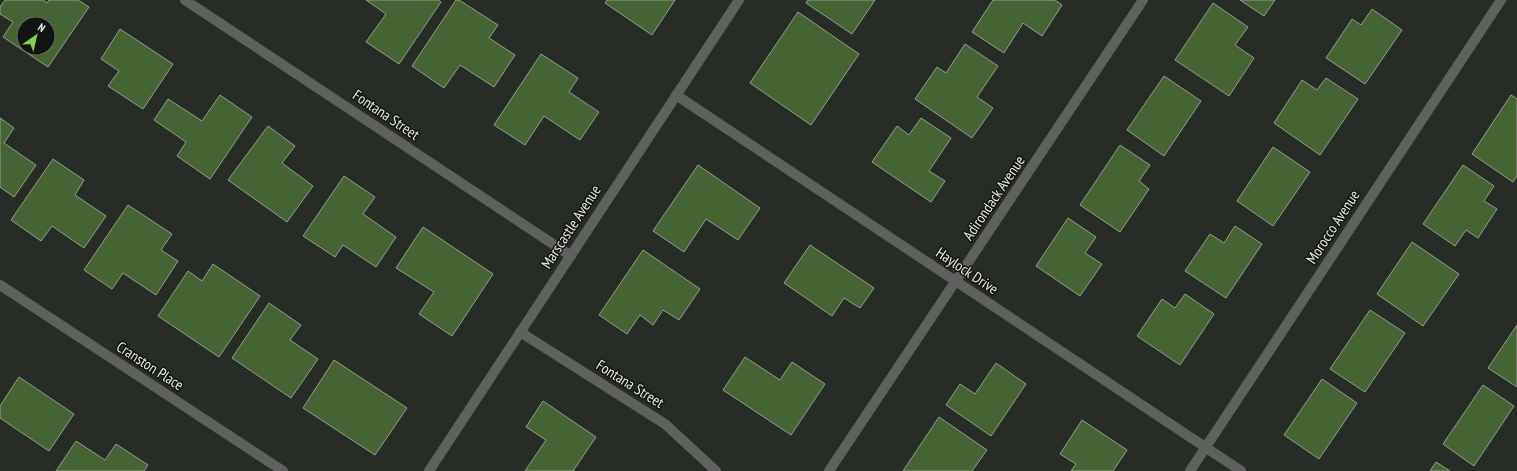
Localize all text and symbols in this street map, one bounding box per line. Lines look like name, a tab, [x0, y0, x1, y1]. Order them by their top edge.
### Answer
north arrow	[16, 16, 56, 56]
text: N	[35, 20, 48, 35]
street label: Fontana Street	[349, 85, 423, 144]
street label: Adirondack Avenue	[958, 152, 1029, 244]
street label: Marscastle Avenue	[537, 181, 605, 272]
street label: Morocco Avenue	[1302, 186, 1363, 267]
street label: Haylock Drive	[933, 243, 1002, 298]
street label: Cranston Place	[113, 337, 187, 394]
street label: Fontana Street	[593, 355, 668, 412]

